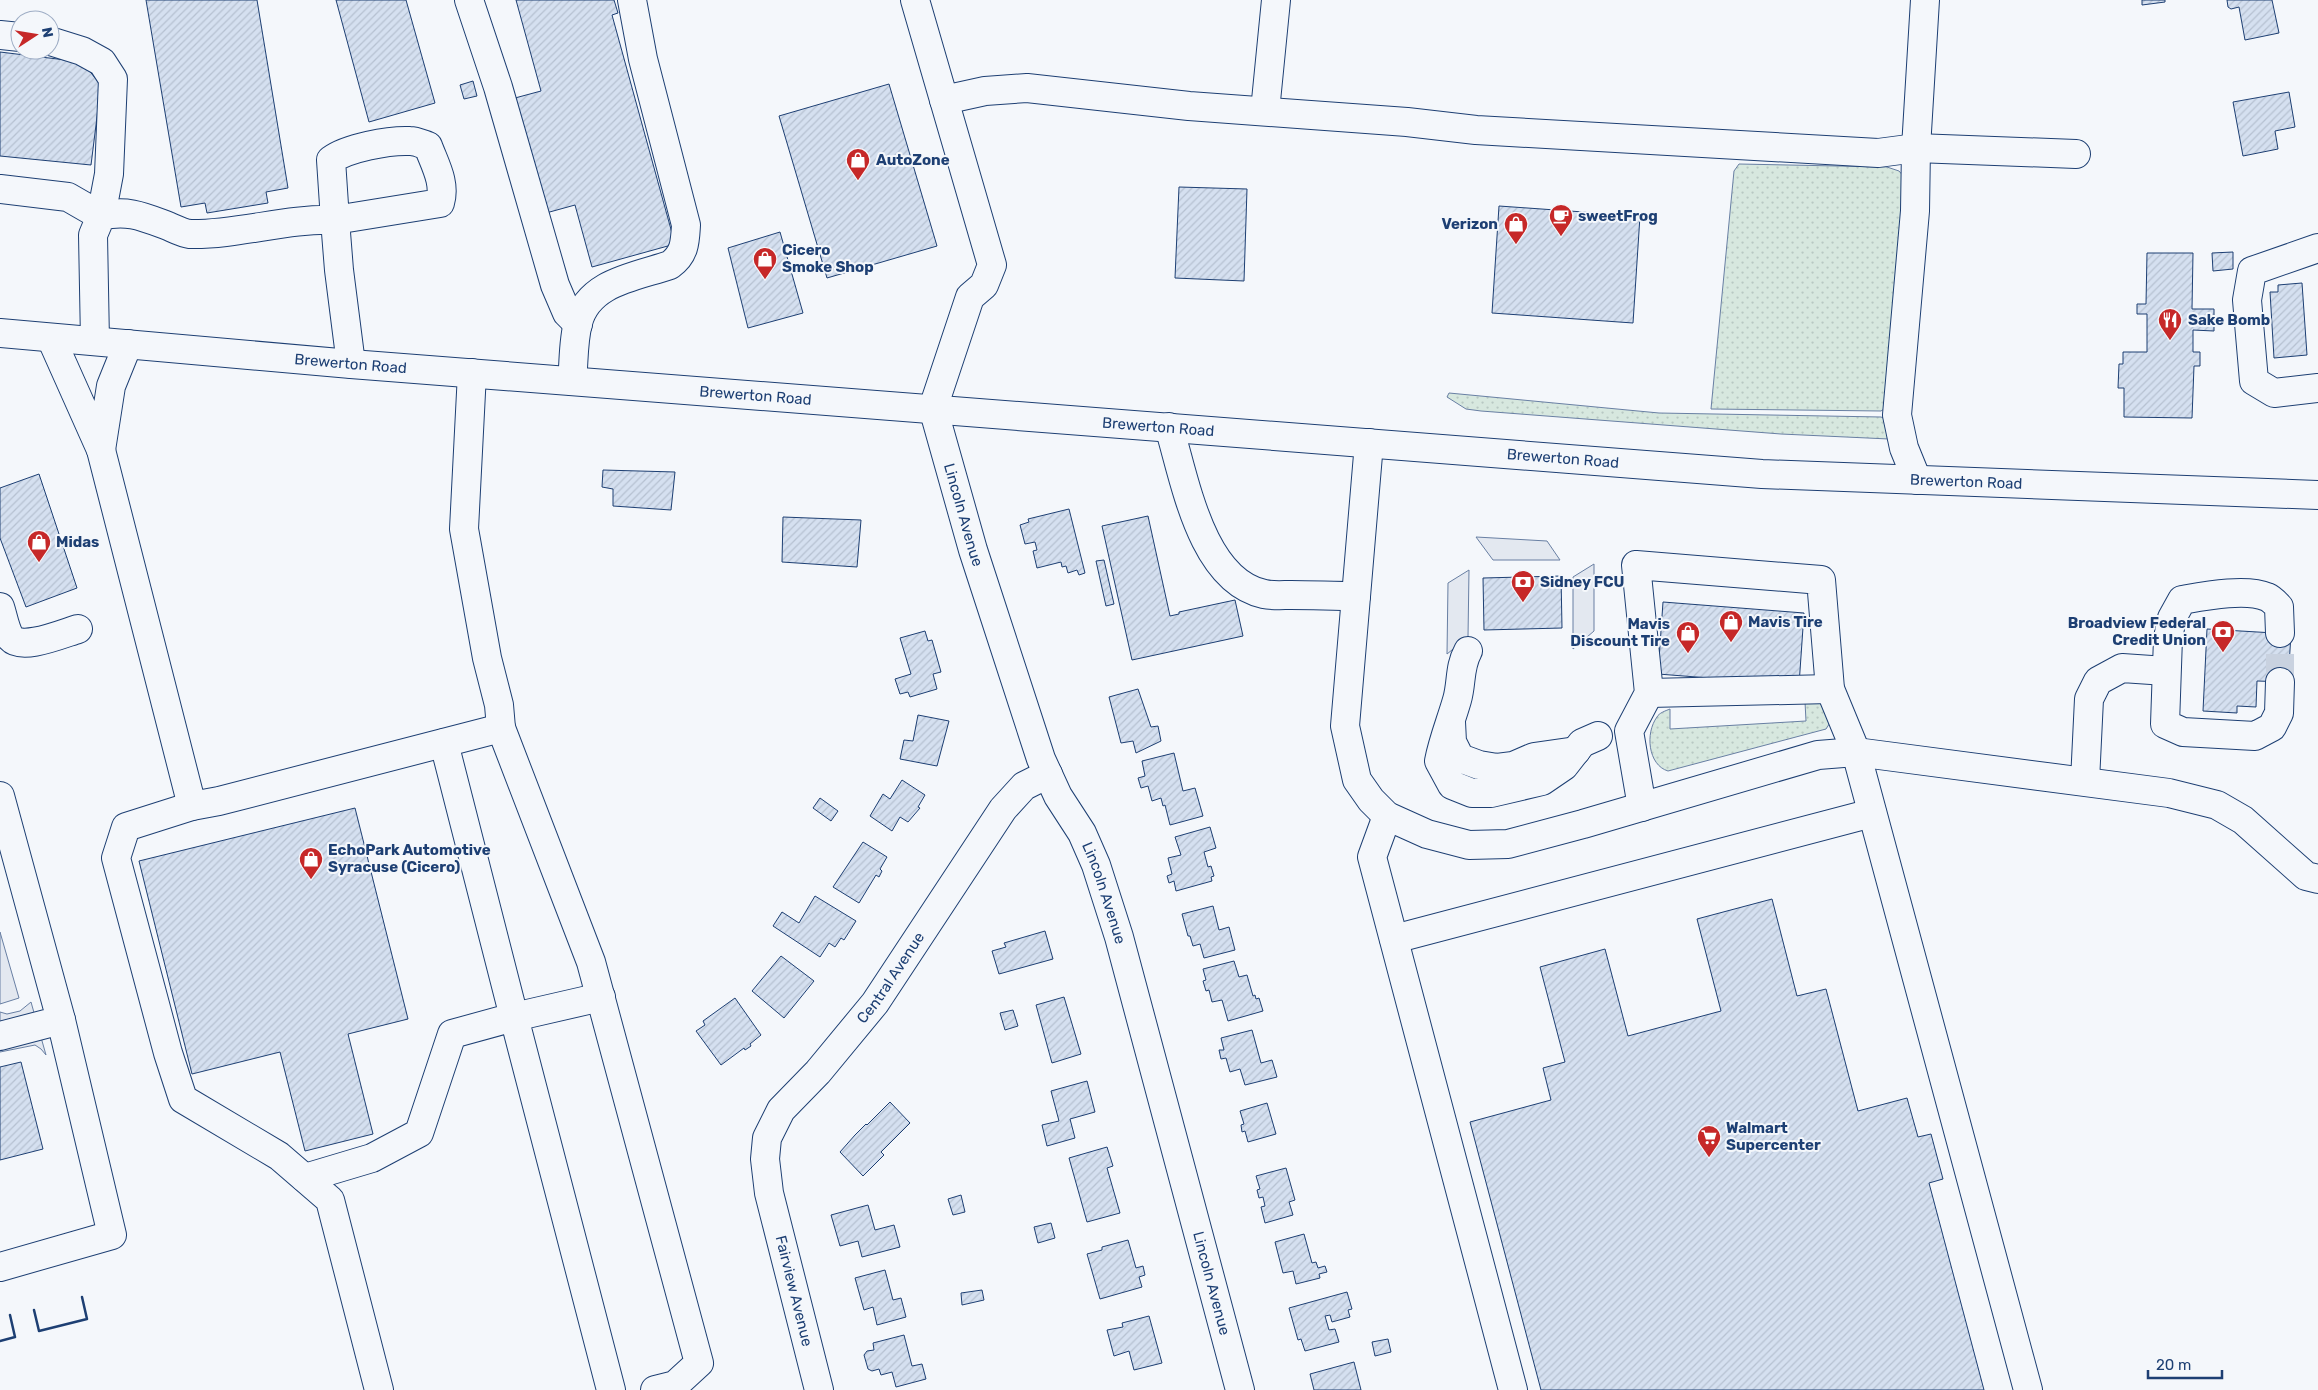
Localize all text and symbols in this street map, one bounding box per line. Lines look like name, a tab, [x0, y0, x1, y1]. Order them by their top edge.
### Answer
north arrow	[10, 10, 60, 60]
text: N	[38, 26, 57, 39]
shop icon: AutoZone	[845, 147, 871, 181]
place label: AutoZone	[876, 151, 950, 169]
cafe icon: sweetFrog	[1548, 203, 1574, 237]
place label: sweetFrog	[1578, 207, 1658, 225]
shop icon: Verizon	[1503, 211, 1529, 245]
place label: Verizon	[1441, 215, 1498, 233]
place label: Cicero Smoke Shop	[782, 241, 874, 276]
shop icon: Cicero Smoke Shop	[752, 246, 778, 280]
restaurant icon: Sake Bomb	[2157, 307, 2183, 341]
place label: Sake Bomb	[2188, 311, 2270, 329]
street label: Brewerton Road	[294, 350, 407, 377]
street label: Brewerton Road	[699, 382, 812, 409]
street label: Brewerton Road	[1101, 414, 1215, 440]
street label: Brewerton Road	[1506, 445, 1620, 472]
street label: Lincoln Avenue	[940, 461, 987, 569]
street label: Brewerton Road	[1910, 471, 2023, 493]
shop icon: Midas	[26, 529, 52, 563]
place label: Midas	[56, 533, 99, 551]
bank icon: Sidney FCU	[1510, 569, 1536, 603]
place label: Sidney FCU	[1540, 573, 1624, 591]
shop icon: Mavis Tire	[1718, 609, 1744, 643]
place label: Mavis Tire	[1748, 613, 1823, 631]
place label: Broadview Federal Credit Union	[2068, 614, 2206, 649]
place label: Mavis Discount Tire	[1570, 615, 1670, 650]
bank icon: Broadview Federal Credit Union	[2210, 619, 2236, 653]
shop icon: Mavis Discount Tire	[1675, 620, 1701, 654]
street label: Lincoln Avenue	[1078, 839, 1129, 946]
place label: EchoPark Automotive Syracuse (Cicero)	[328, 841, 491, 876]
shop icon: EchoPark Automotive Syracuse (Cicero)	[298, 846, 324, 880]
street label: Central Avenue	[853, 929, 928, 1027]
place label: Walmart Supercenter	[1726, 1119, 1821, 1154]
supermarket icon: Walmart Supercenter	[1696, 1124, 1722, 1158]
street label: Lincoln Avenue	[1189, 1229, 1234, 1337]
street label: Fairview Avenue	[772, 1234, 816, 1348]
scale bar	[2148, 1348, 2222, 1380]
text: 20 m	[2156, 1356, 2191, 1374]

